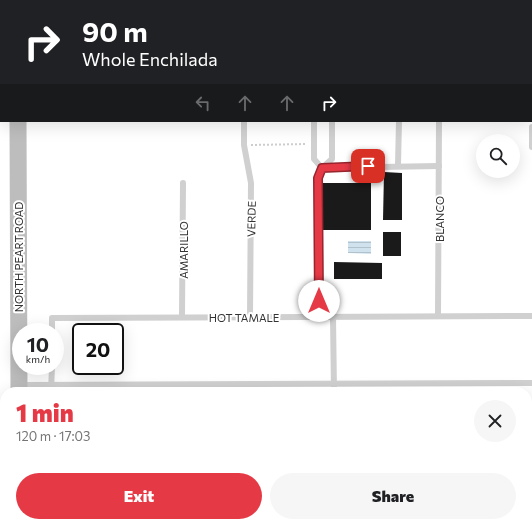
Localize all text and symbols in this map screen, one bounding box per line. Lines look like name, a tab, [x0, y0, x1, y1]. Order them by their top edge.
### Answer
text: 90 m	[82, 14, 148, 48]
icon: right	[16, 16, 68, 68]
text: Whole Enchilada	[82, 48, 218, 70]
icon: left	[192, 92, 214, 114]
icon: ahead	[234, 92, 256, 114]
icon: ahead	[276, 92, 298, 114]
icon: right	[318, 92, 340, 114]
map controls	[476, 134, 520, 178]
button: search	[476, 134, 520, 178]
pin	[351, 149, 385, 183]
icon: arrive	[357, 155, 379, 177]
street label: BLANCO	[433, 196, 446, 242]
street label: VERDE	[244, 201, 258, 237]
street label: NORTH PEART ROAD	[12, 202, 25, 312]
street label: AMARILLO	[177, 221, 190, 279]
position arrow	[298, 280, 340, 322]
street label: HOT TAMALE	[209, 311, 279, 324]
speed limit sign: 20	[72, 323, 124, 375]
text: 10	[27, 332, 49, 356]
text: km/h	[26, 353, 50, 365]
text: 1 min	[16, 398, 74, 427]
button: close	[474, 400, 516, 442]
text: 120 m · 17:03	[16, 428, 90, 444]
button: Exit	[16, 473, 262, 519]
button: Share	[270, 473, 516, 519]

